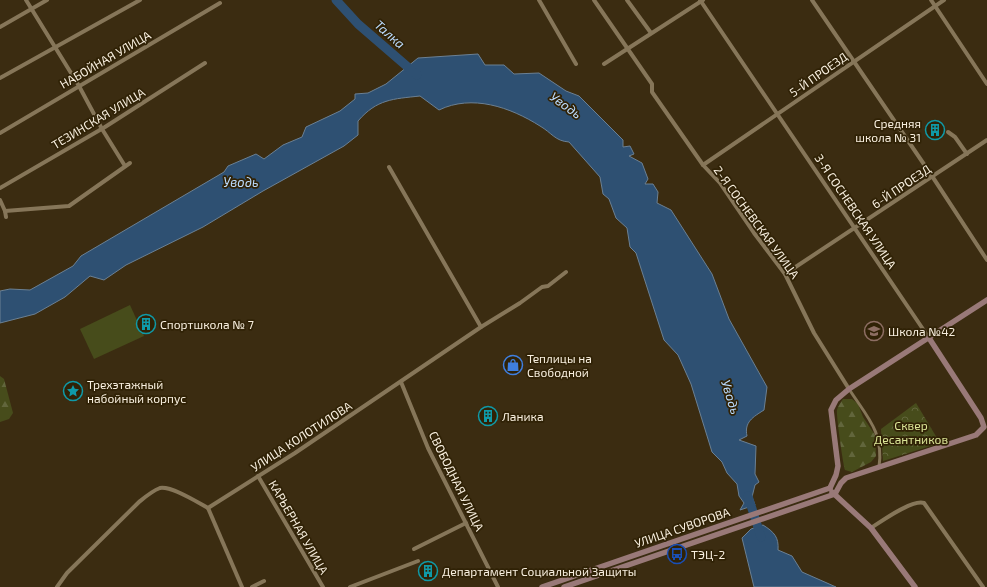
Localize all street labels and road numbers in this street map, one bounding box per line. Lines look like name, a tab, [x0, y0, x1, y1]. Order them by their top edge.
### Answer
street label: НАБОЙНАЯ УЛИЦА	[57, 27, 153, 91]
street label: 5-Й ПРОЕЗД	[786, 49, 850, 99]
street label: ТЕЗИНСКАЯ УЛИЦА	[49, 84, 148, 151]
street label: 3-Я СОСНЕВСКАЯ УЛИЦА	[812, 151, 900, 272]
street label: 6-Й ПРОЕЗД	[869, 161, 933, 211]
street label: 2-Я СОСНЕВСКАЯ УЛИЦА	[712, 163, 803, 281]
street label: УЛИЦА КОЛОТИЛОВА	[248, 398, 355, 474]
street label: СВОБОДНАЯ УЛИЦА	[427, 429, 487, 534]
street label: КАРЬЕРНАЯ УЛИЦА	[266, 477, 332, 577]
street label: УЛИЦА СУВОРОВА	[633, 504, 732, 550]

